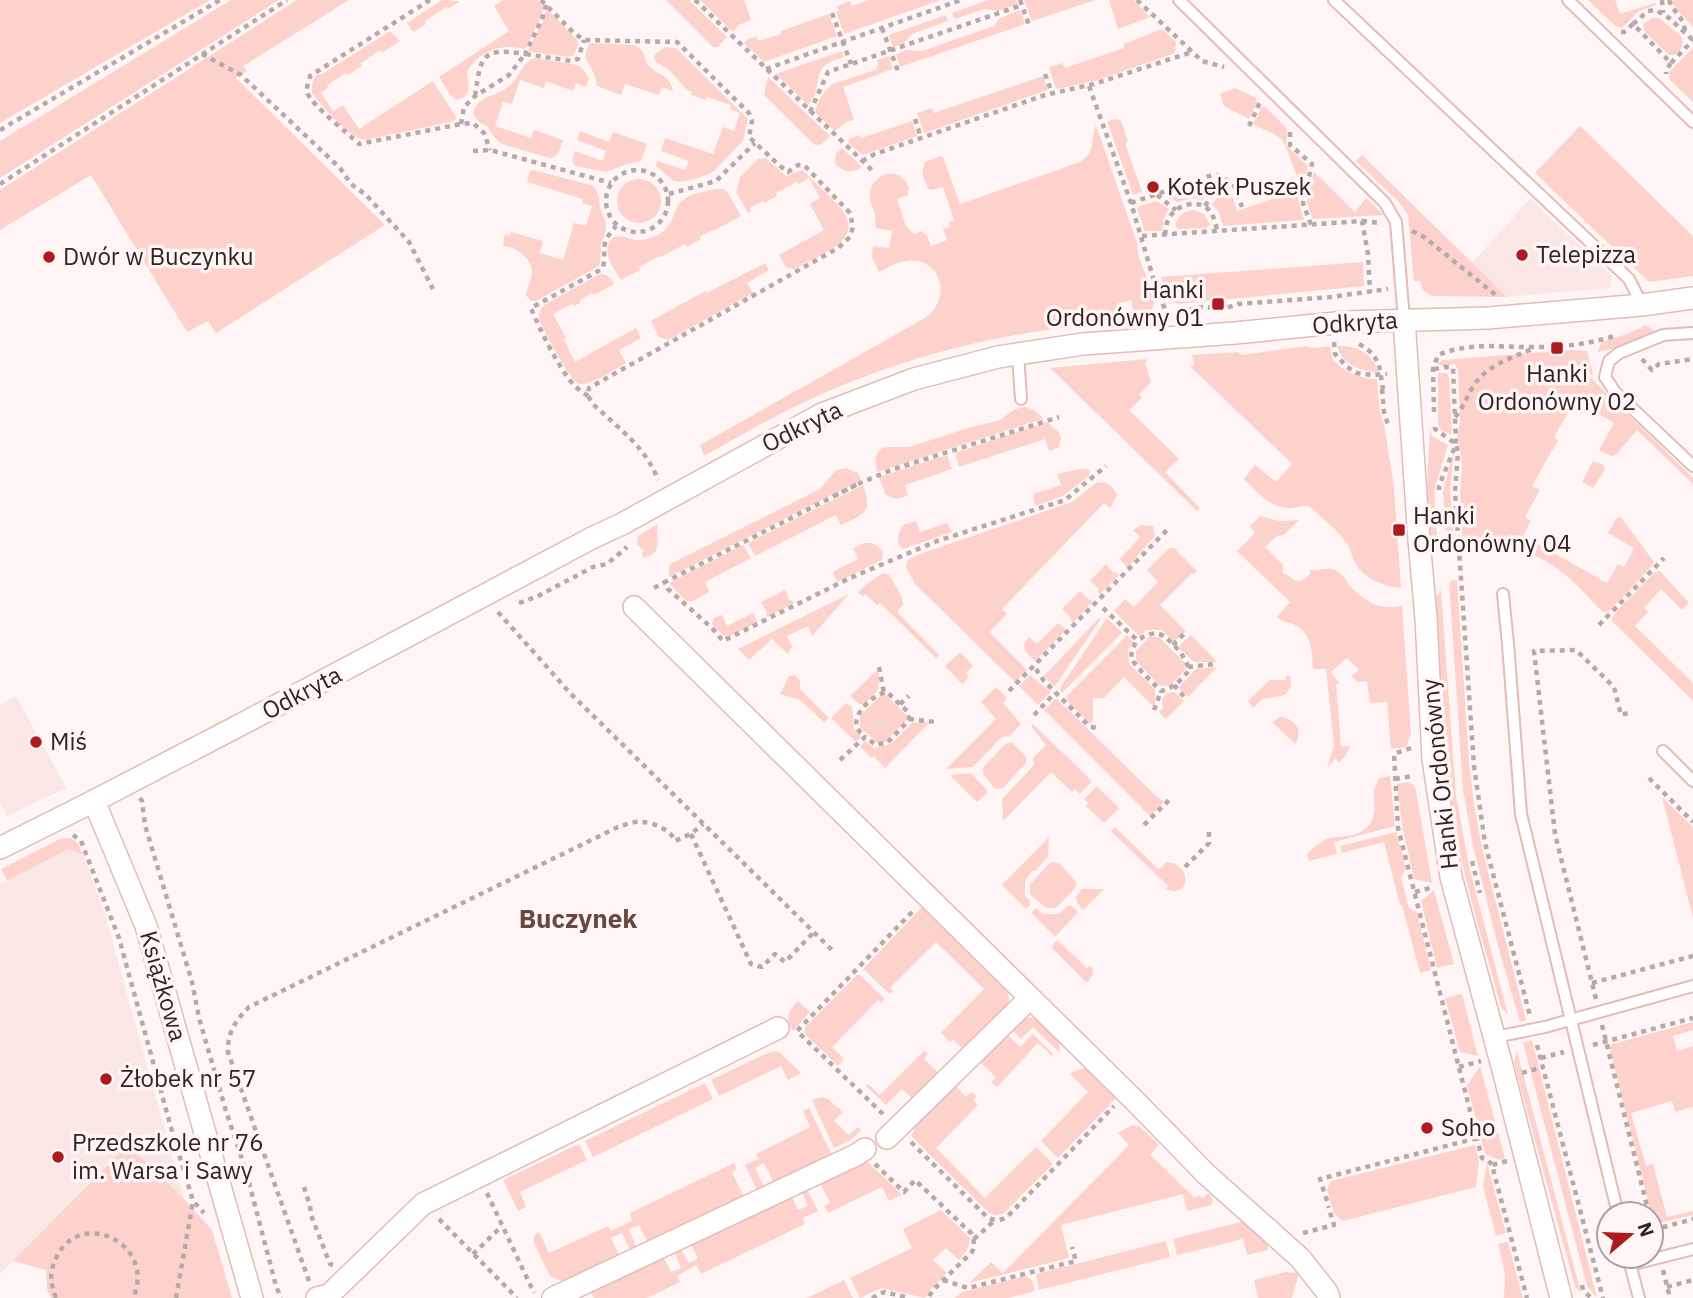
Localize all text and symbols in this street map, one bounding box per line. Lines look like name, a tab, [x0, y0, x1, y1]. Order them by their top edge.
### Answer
place label: Kotek Puszek	[1167, 170, 1312, 202]
marker: Kotek Puszek	[1145, 179, 1161, 195]
place label: Telepizza	[1536, 238, 1636, 270]
place label: Dwór w Buczynku	[63, 240, 254, 272]
marker: Telepizza	[1514, 247, 1530, 263]
marker: Dwór w Buczynku	[41, 249, 57, 265]
place label: Hanki Ordonówny 01	[1046, 273, 1204, 333]
marker: Hanki Ordonówny 01	[1210, 296, 1226, 312]
street label: Odkryta	[1311, 303, 1399, 341]
marker: Hanki Ordonówny 02	[1549, 340, 1565, 356]
place label: Hanki Ordonówny 02	[1478, 357, 1636, 417]
street label: Odkryta	[756, 393, 847, 459]
place label: Hanki Ordonówny 04	[1413, 499, 1571, 559]
marker: Hanki Ordonówny 04	[1391, 522, 1407, 538]
street label: Odkryta	[256, 658, 347, 726]
street label: Hanki Ordonówny	[1413, 677, 1465, 871]
place label: Miś	[50, 725, 87, 757]
marker: Miś	[28, 734, 44, 750]
district label: Buczynek	[519, 901, 637, 935]
street label: Książkowa	[133, 927, 195, 1045]
place label: Żłobek nr 57	[120, 1062, 256, 1094]
marker: Żłobek nr 57	[98, 1071, 114, 1087]
place label: Soho	[1441, 1111, 1495, 1143]
marker: Soho	[1419, 1120, 1435, 1136]
place label: Przedszkole nr 76 im. Warsa i Sawy	[72, 1126, 264, 1186]
marker: Przedszkole nr 76 im. Warsa i Sawy	[50, 1149, 66, 1165]
north arrow	[1595, 1200, 1665, 1270]
text: N	[1632, 1219, 1660, 1240]

